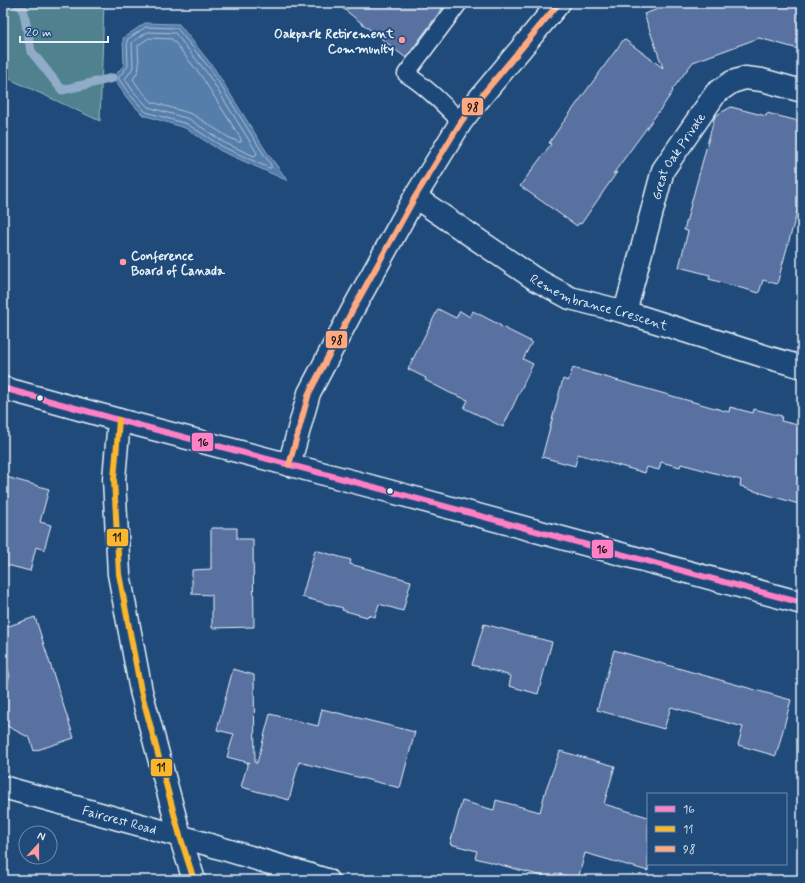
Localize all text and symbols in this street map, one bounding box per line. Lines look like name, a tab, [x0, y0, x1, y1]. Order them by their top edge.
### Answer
scale bar	[20, 18, 108, 44]
text: 20 m	[26, 25, 52, 41]
place label: Oakpark Retirement Community	[274, 26, 394, 58]
marker: Oakpark Retirement Community	[397, 35, 407, 45]
line badge: 98	[461, 97, 484, 116]
text: 98	[467, 101, 479, 115]
street label: Great Oak Private	[648, 110, 710, 202]
place label: Conference Board of Canada	[131, 248, 226, 280]
marker: Conference Board of Canada	[118, 257, 128, 267]
street label: Remembrance Crescent	[526, 271, 670, 335]
line badge: 98	[325, 330, 348, 349]
text: 98	[331, 334, 343, 348]
unlabelled marker	[35, 393, 45, 403]
line badge: 16	[191, 432, 214, 452]
text: 16	[198, 436, 209, 450]
unlabelled marker	[385, 486, 395, 496]
line badge: 11	[106, 528, 129, 547]
text: 11	[112, 531, 122, 545]
line badge: 16	[591, 539, 614, 559]
text: 16	[597, 543, 608, 557]
line badge: 11	[150, 758, 173, 777]
text: 11	[156, 761, 166, 775]
legend	[647, 793, 787, 865]
street label: Faircrest Road	[80, 802, 158, 839]
text: 16	[683, 802, 695, 818]
text: 11	[683, 822, 694, 838]
north arrow	[18, 825, 58, 865]
text: N	[35, 829, 47, 844]
text: 98	[683, 842, 695, 858]

